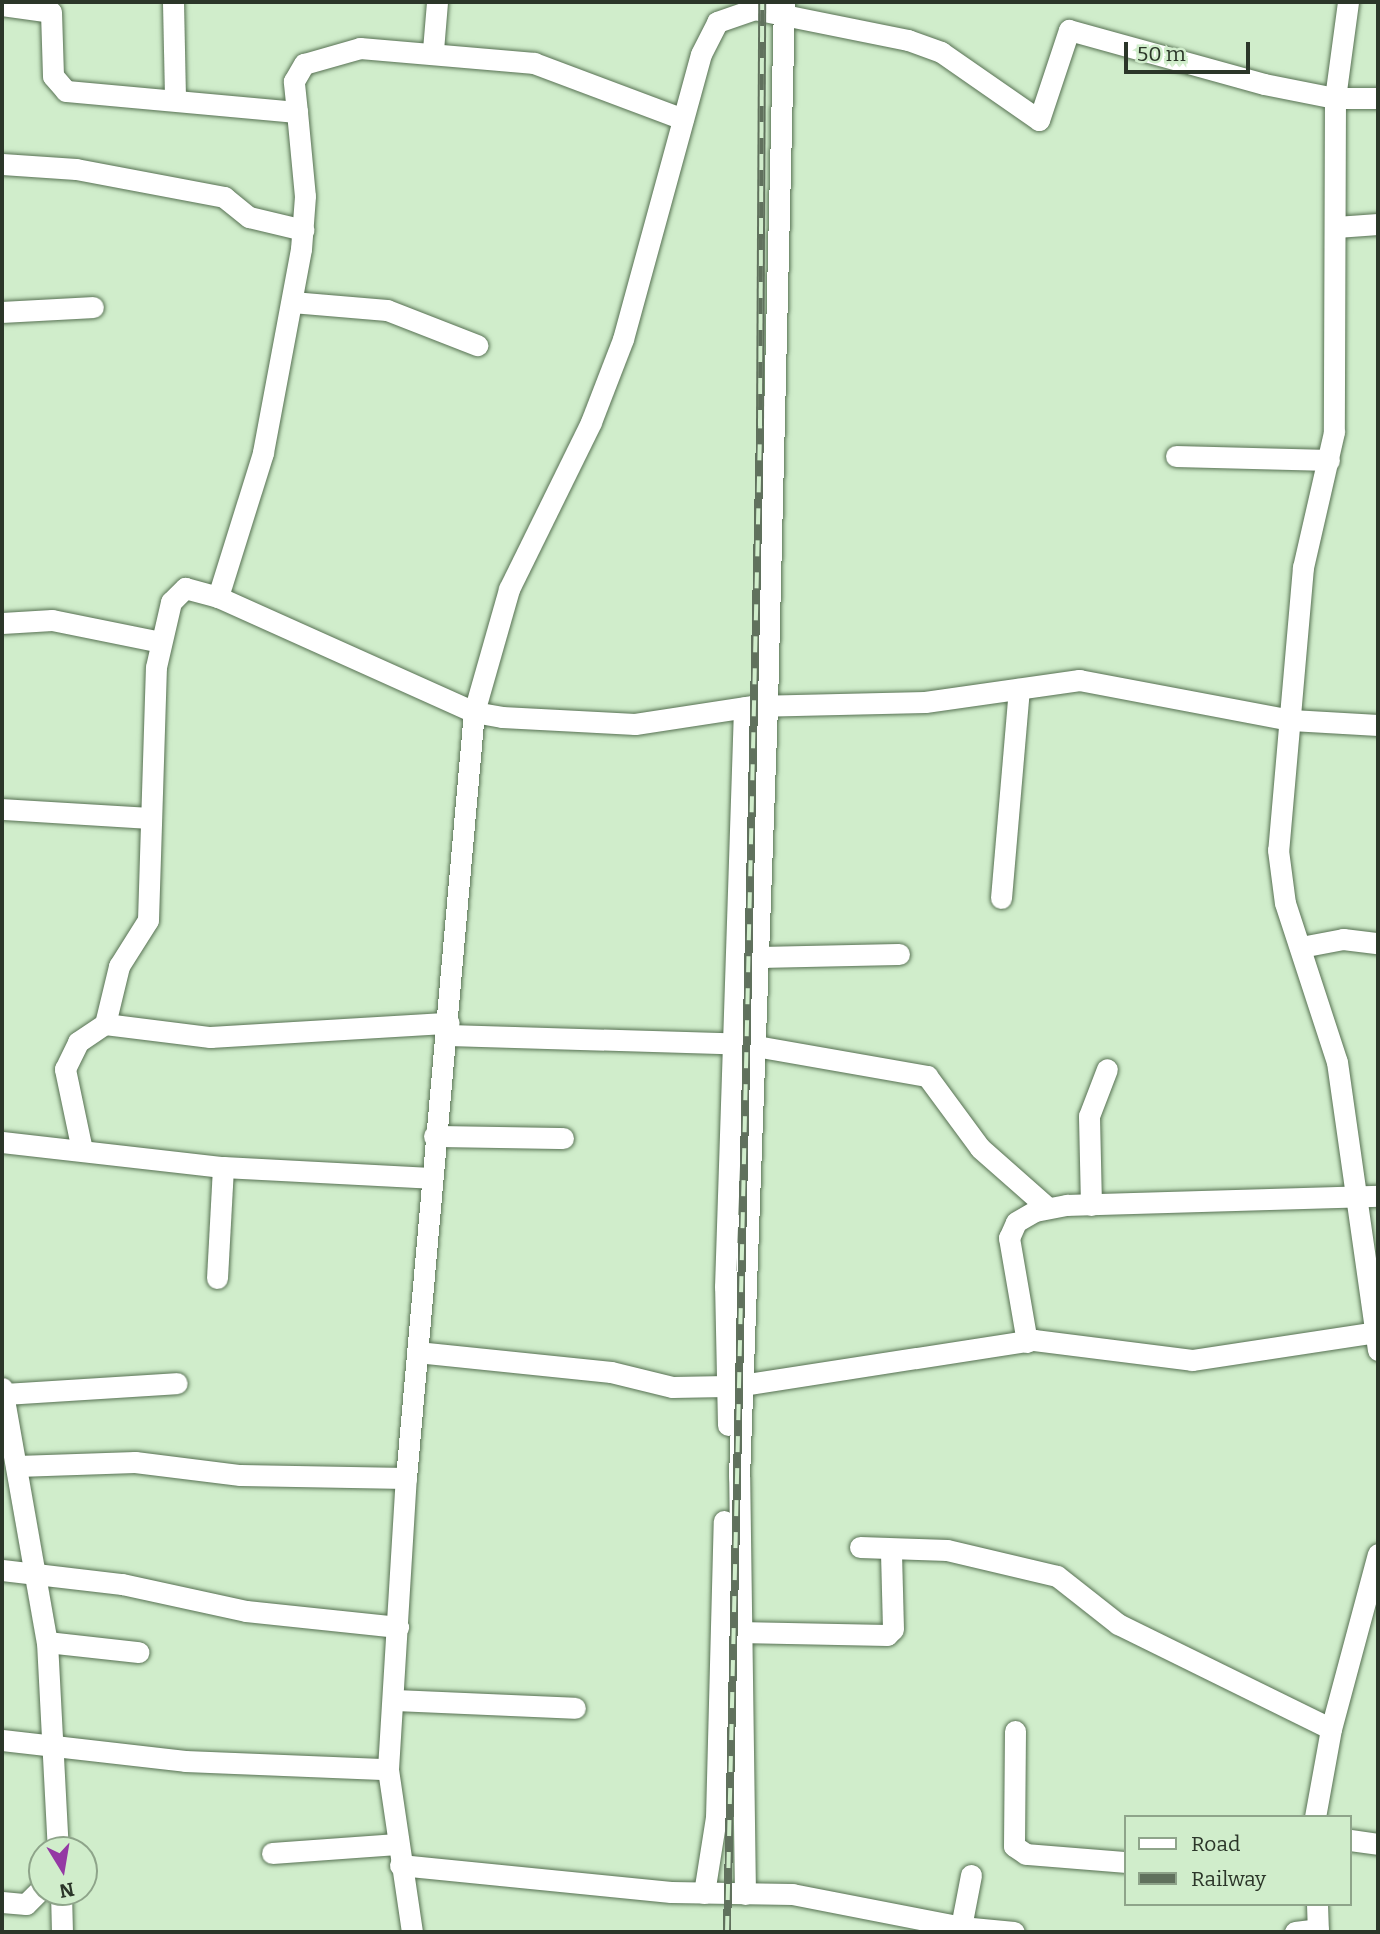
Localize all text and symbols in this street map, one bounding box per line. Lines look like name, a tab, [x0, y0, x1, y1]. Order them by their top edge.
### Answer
scale bar	[1128, 28, 1254, 72]
text: 50 m	[1137, 41, 1186, 67]
legend	[1124, 1815, 1352, 1906]
text: Road	[1191, 1831, 1240, 1857]
north arrow	[28, 1836, 98, 1906]
text: Railway	[1191, 1866, 1266, 1892]
text: N	[57, 1877, 76, 1903]

